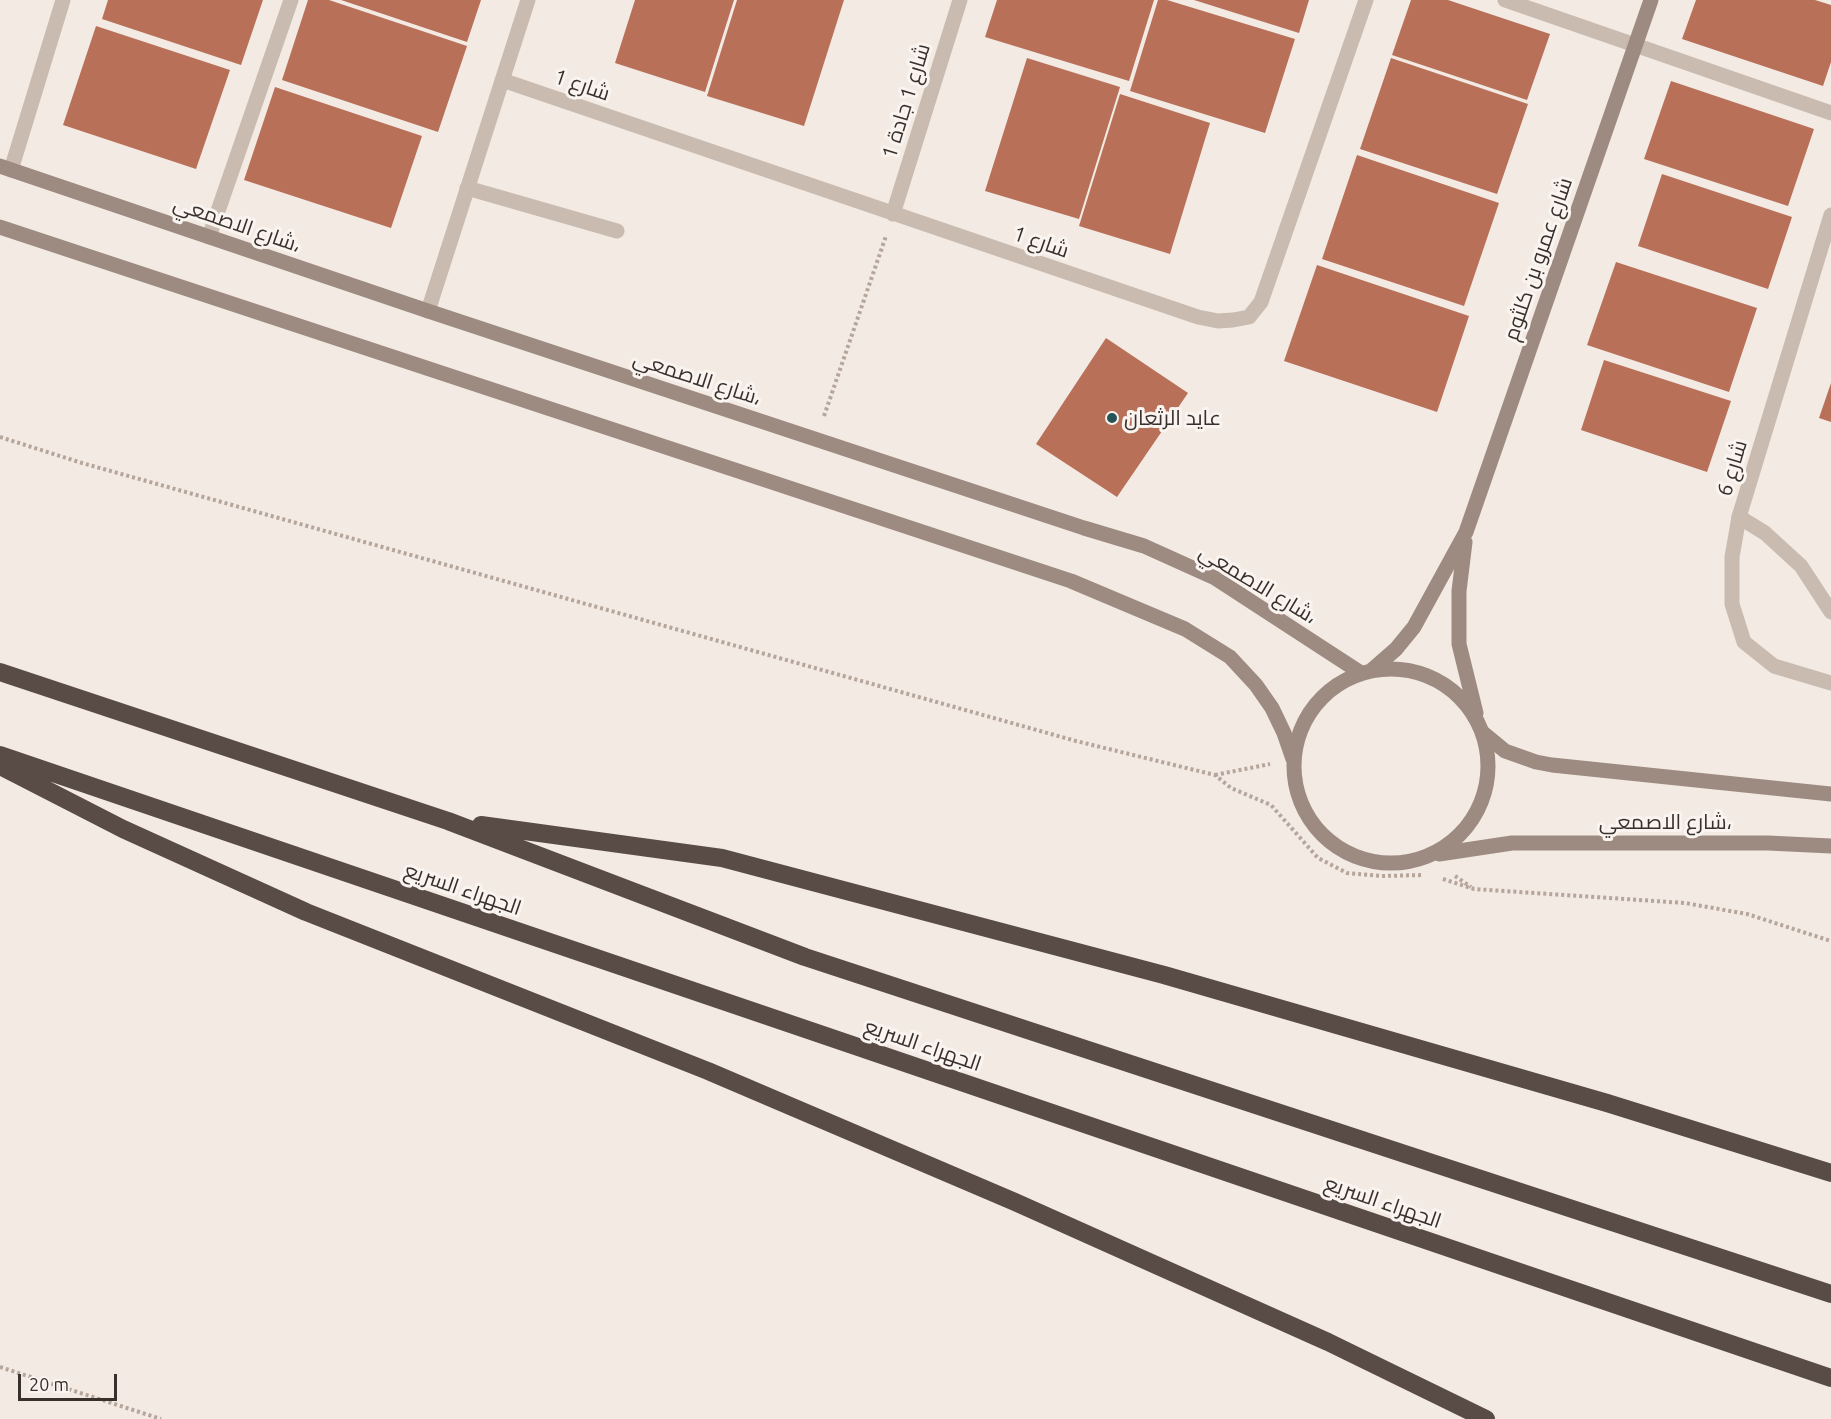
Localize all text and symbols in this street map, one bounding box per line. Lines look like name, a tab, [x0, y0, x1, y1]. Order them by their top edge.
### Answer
street label: شارع 1 جادة 1	[877, 40, 935, 162]
street label: شارع 1	[551, 64, 613, 106]
street label: شارع عمرو بن كلثوم	[1498, 174, 1578, 344]
street label: شارع الاصمعي،	[170, 190, 304, 258]
street label: شارع 1	[1010, 221, 1072, 263]
street label: شارع الاصمعي،	[630, 346, 764, 410]
place label: عايد الرثعان	[1124, 405, 1221, 431]
marker: عايد الرثعان	[1105, 411, 1119, 425]
street label: شارع 6	[1712, 437, 1752, 499]
street label: شارع الاصمعي،	[1195, 539, 1321, 629]
street label: شارع الاصمعي،	[1599, 809, 1731, 835]
street label: الجهراء السريع	[401, 857, 525, 921]
street label: الجهراء السريع	[861, 1013, 985, 1077]
street label: الجهراء السريع	[1321, 1170, 1445, 1234]
scale bar	[21, 1362, 120, 1400]
text: 20 m	[29, 1374, 69, 1394]

